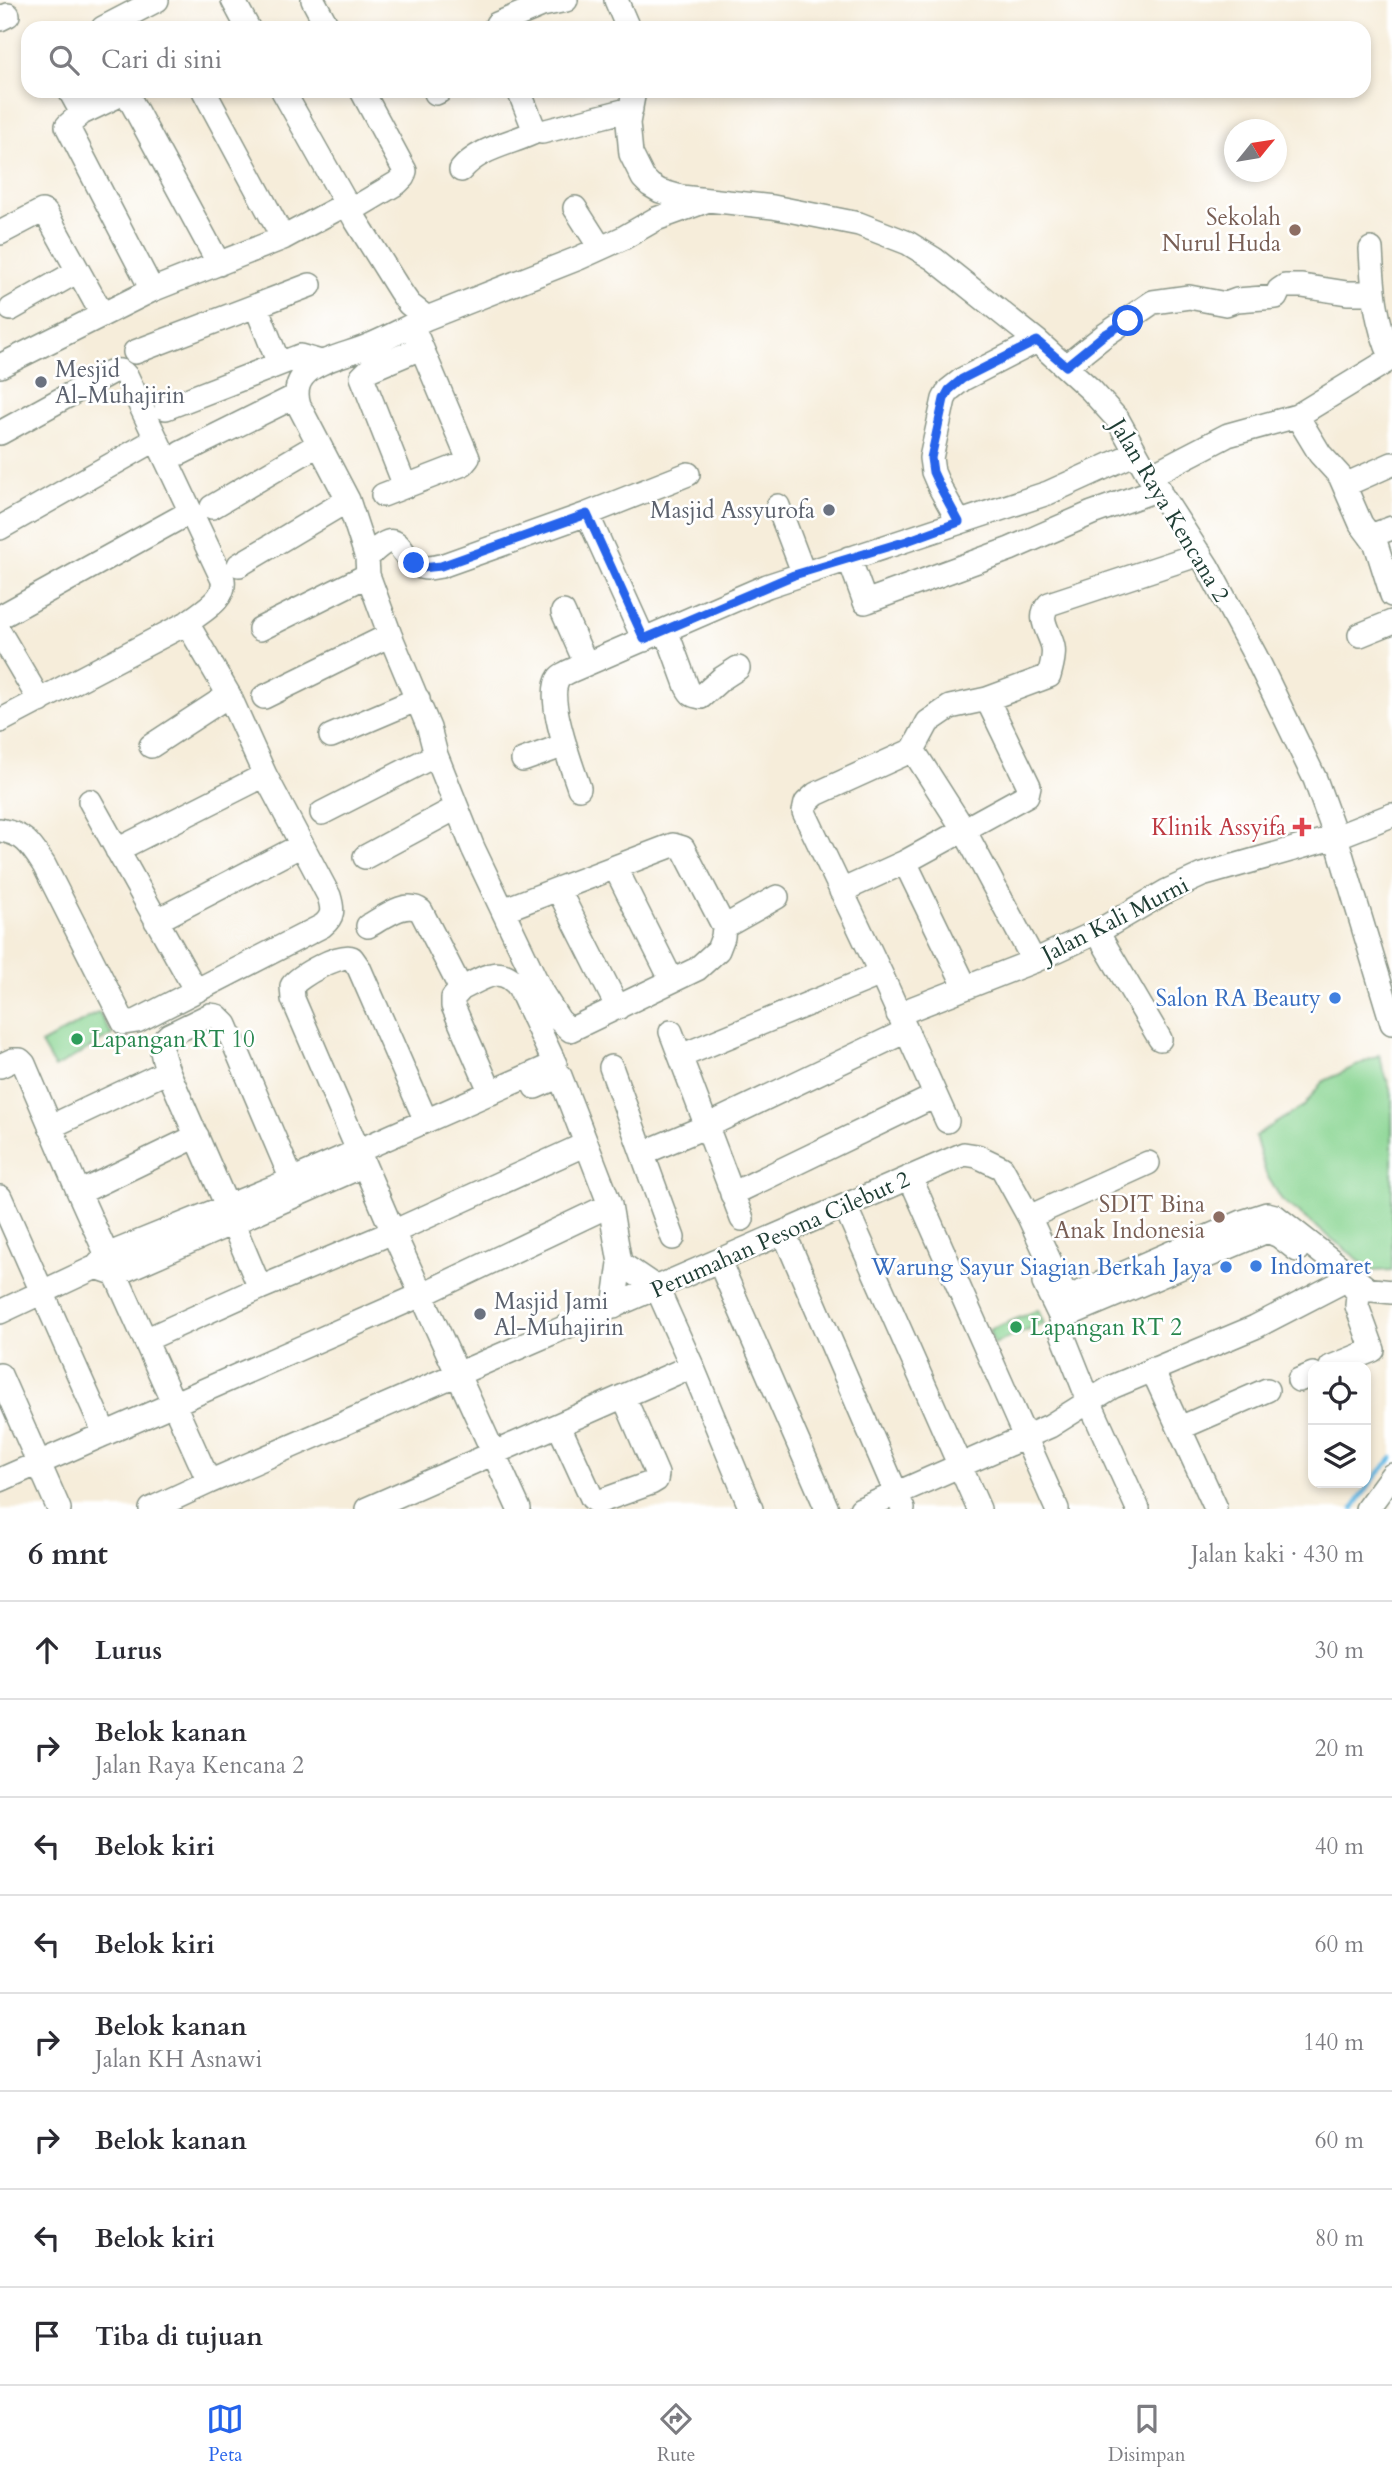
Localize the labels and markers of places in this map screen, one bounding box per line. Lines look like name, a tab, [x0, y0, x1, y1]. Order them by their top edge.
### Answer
place label: Sekolah Nurul Huda	[1162, 202, 1281, 259]
marker: Sekolah Nurul Huda	[1287, 222, 1303, 238]
place label: Mesjid Al-Muhajirin	[55, 354, 185, 411]
marker: Mesjid Al-Muhajirin	[33, 374, 49, 390]
place label: Masjid Assyurofa	[650, 495, 815, 526]
marker: Masjid Assyurofa	[821, 502, 837, 518]
place label: Klinik Assyifa	[1151, 812, 1286, 843]
marker: Klinik Assyifa	[1292, 817, 1312, 837]
place label: Salon RA Beauty	[1155, 983, 1321, 1014]
marker: Salon RA Beauty	[1327, 990, 1343, 1006]
place label: Lapangan RT 10	[91, 1024, 255, 1055]
marker: Lapangan RT 10	[69, 1031, 85, 1047]
place label: SDIT Bina Anak Indonesia	[1054, 1189, 1205, 1246]
marker: SDIT Bina Anak Indonesia	[1211, 1209, 1227, 1225]
place label: Indomaret	[1270, 1251, 1371, 1282]
place label: Warung Sayur Siagian Berkah Jaya	[870, 1252, 1212, 1283]
marker: Indomaret	[1248, 1258, 1264, 1274]
marker: Warung Sayur Siagian Berkah Jaya	[1218, 1259, 1234, 1275]
place label: Masjid Jami Al-Muhajirin	[494, 1286, 624, 1343]
marker: Masjid Jami Al-Muhajirin	[472, 1306, 488, 1322]
place label: Lapangan RT 2	[1030, 1312, 1182, 1343]
marker: Lapangan RT 2	[1008, 1319, 1024, 1335]

